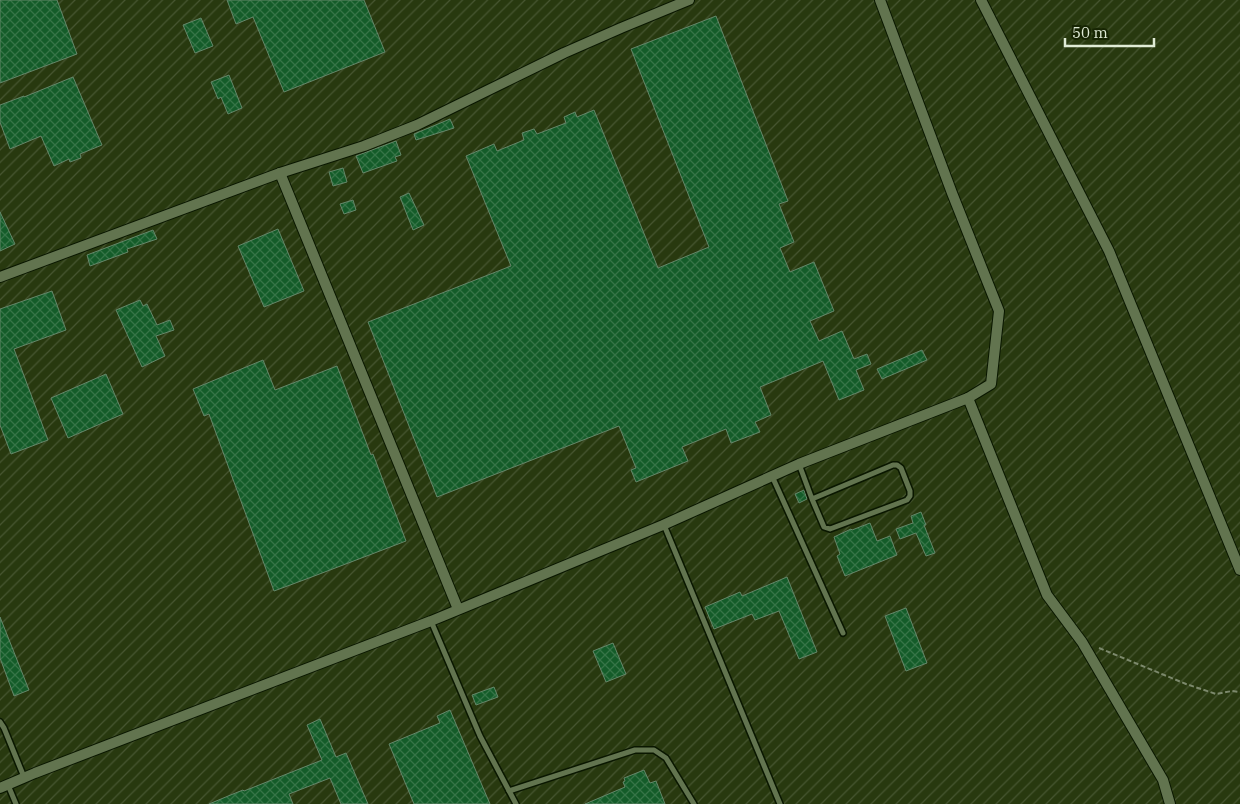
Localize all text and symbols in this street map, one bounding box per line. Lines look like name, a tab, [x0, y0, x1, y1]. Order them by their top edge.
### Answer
scale bar	[1065, 15, 1154, 47]
text: 50 m	[1072, 23, 1108, 42]

